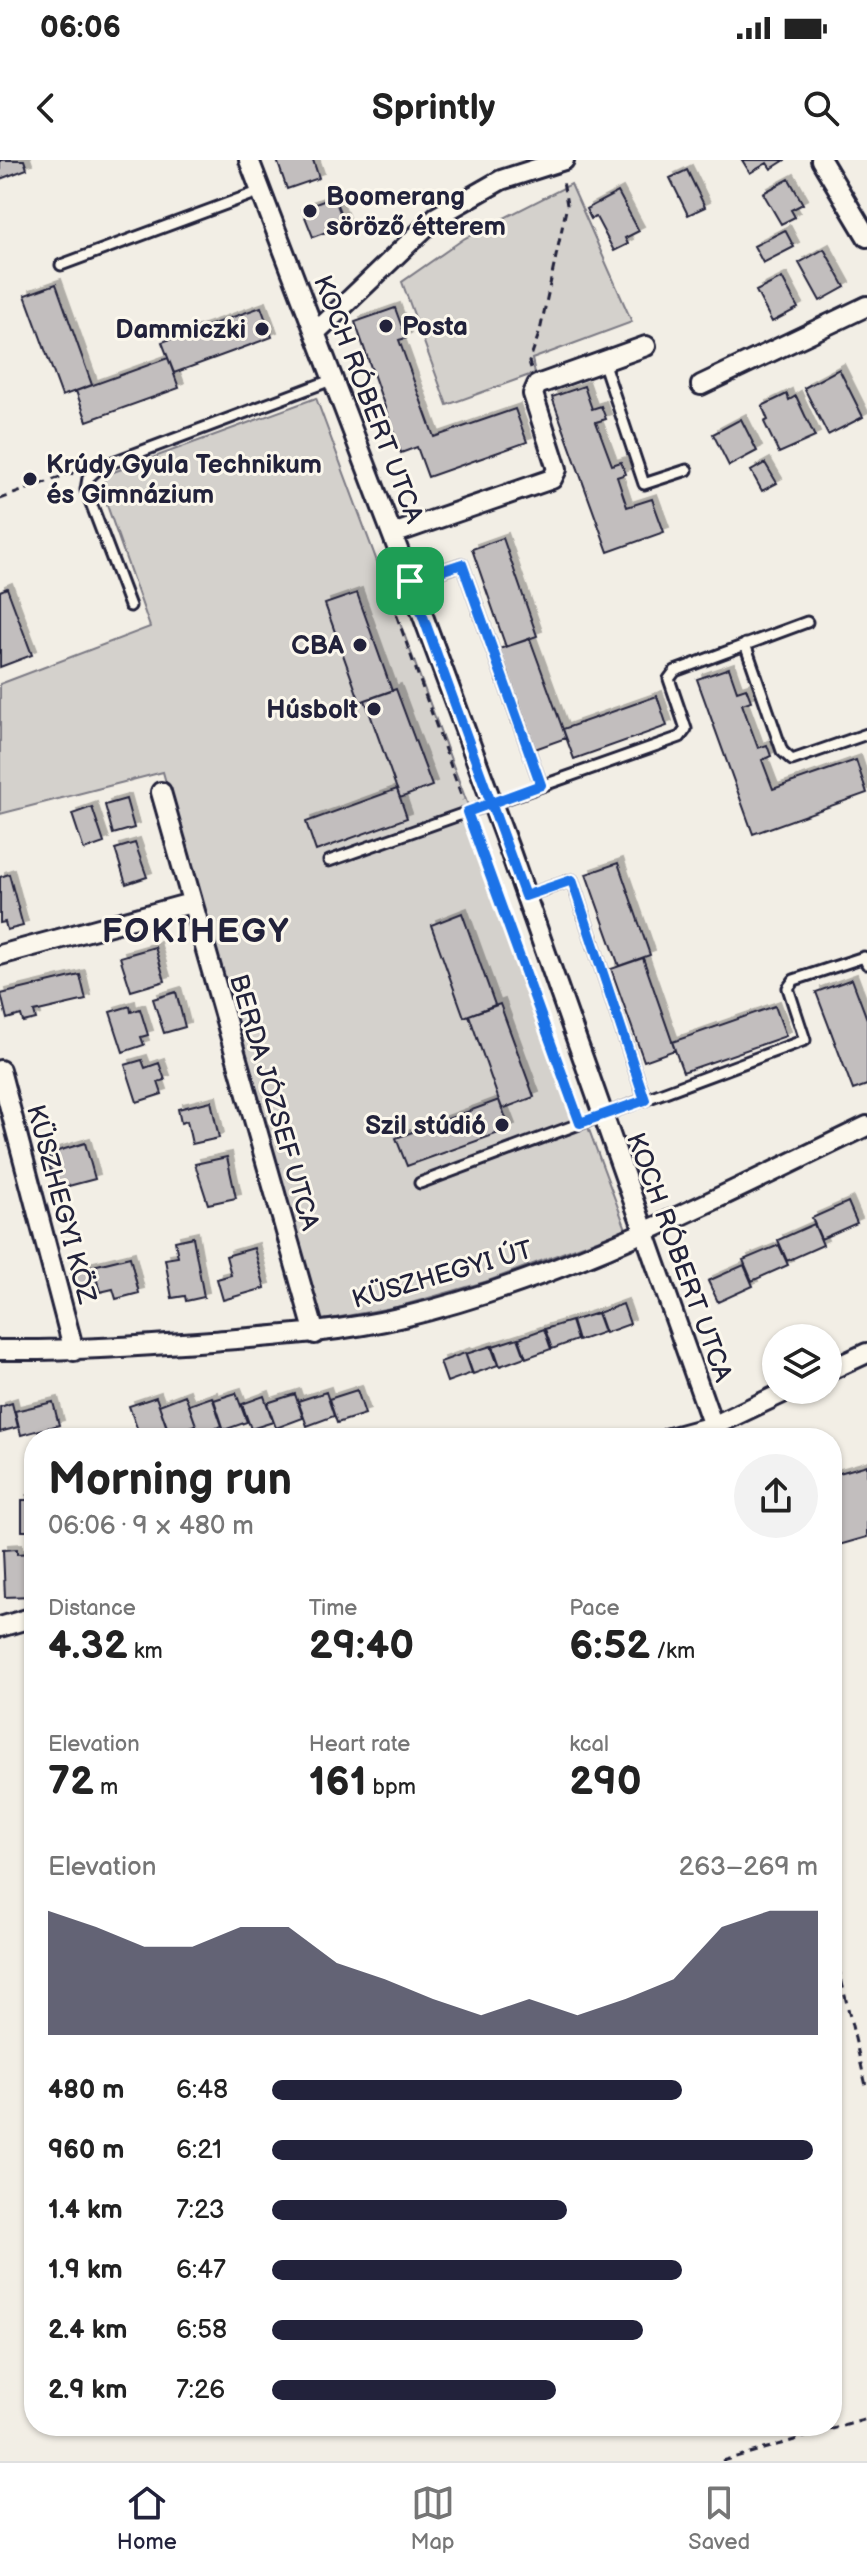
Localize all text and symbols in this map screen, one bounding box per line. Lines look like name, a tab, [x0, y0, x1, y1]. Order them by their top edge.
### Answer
text: 06:06	[40, 10, 121, 46]
icon: back	[24, 86, 68, 130]
icon: search	[799, 86, 843, 130]
text: Sprintly	[372, 87, 495, 130]
place label: Boomerang söröző étterem	[326, 182, 506, 243]
marker: Boomerang söröző étterem	[301, 202, 319, 220]
street label: KOCH RÓBERT UTCA	[306, 271, 430, 528]
place label: Posta	[402, 312, 468, 343]
place label: Dammiczki	[115, 315, 246, 346]
marker: Posta	[377, 317, 395, 335]
marker: Dammiczki	[253, 320, 271, 338]
place label: Krúdy Gyula Technikum és Gimnázium	[46, 450, 322, 511]
marker: Krúdy Gyula Technikum és Gimnázium	[21, 470, 39, 488]
pin	[376, 547, 444, 615]
icon: arrive	[388, 559, 432, 603]
place label: CBA	[291, 631, 344, 662]
marker: CBA	[351, 636, 369, 654]
place label: Húsbolt	[266, 695, 358, 726]
marker: Húsbolt	[365, 700, 383, 718]
district label: FOKIHEGY	[102, 911, 290, 952]
street label: BERDA JÓZSEF UTCA	[222, 971, 326, 1234]
street label: KÜSZHEGYI KÖZ	[19, 1101, 103, 1307]
place label: Szil stúdió	[365, 1111, 486, 1142]
marker: Szil stúdió	[493, 1116, 511, 1134]
street label: KOCH RÓBERT UTCA	[619, 1128, 739, 1386]
street label: KÜSZHEGYI ÚT	[348, 1233, 537, 1316]
map controls	[762, 1324, 842, 1404]
button: layers	[762, 1324, 842, 1404]
text: Morning run	[48, 1454, 292, 1507]
button: share	[734, 1454, 818, 1538]
text: 06:06 · 9 × 480 m	[48, 1511, 254, 1542]
text: Distance	[48, 1595, 136, 1622]
text: Time	[309, 1595, 357, 1622]
text: Pace	[569, 1595, 620, 1622]
text: 4.32	[48, 1622, 128, 1670]
text: 29:40	[309, 1622, 414, 1670]
text: 6:52	[569, 1622, 650, 1670]
text: km	[128, 1638, 163, 1665]
text: /km	[650, 1638, 695, 1665]
text: Elevation	[48, 1731, 140, 1758]
text: Heart rate	[309, 1731, 410, 1758]
text: kcal	[569, 1731, 609, 1758]
text: 72	[48, 1758, 94, 1806]
text: 161	[309, 1758, 367, 1806]
text: 290	[569, 1758, 642, 1806]
text: m	[94, 1774, 118, 1801]
text: bpm	[367, 1774, 416, 1801]
text: Elevation	[48, 1852, 156, 1883]
text: 263–269 m	[679, 1852, 818, 1883]
text: 480 m	[48, 2075, 124, 2106]
text: 6:48	[176, 2075, 228, 2106]
text: 960 m	[48, 2135, 124, 2166]
text: 6:21	[176, 2135, 222, 2166]
text: 1.4 km	[48, 2195, 123, 2226]
text: 7:23	[176, 2195, 225, 2226]
text: 1.9 km	[48, 2255, 123, 2286]
text: 6:47	[176, 2255, 226, 2286]
text: 2.4 km	[48, 2315, 127, 2346]
text: 6:58	[176, 2315, 227, 2346]
text: 2.9 km	[48, 2375, 127, 2406]
text: 7:26	[176, 2375, 225, 2406]
tab: Home	[117, 2481, 177, 2556]
tab: Map	[410, 2481, 455, 2556]
tab: Saved	[688, 2481, 750, 2556]

